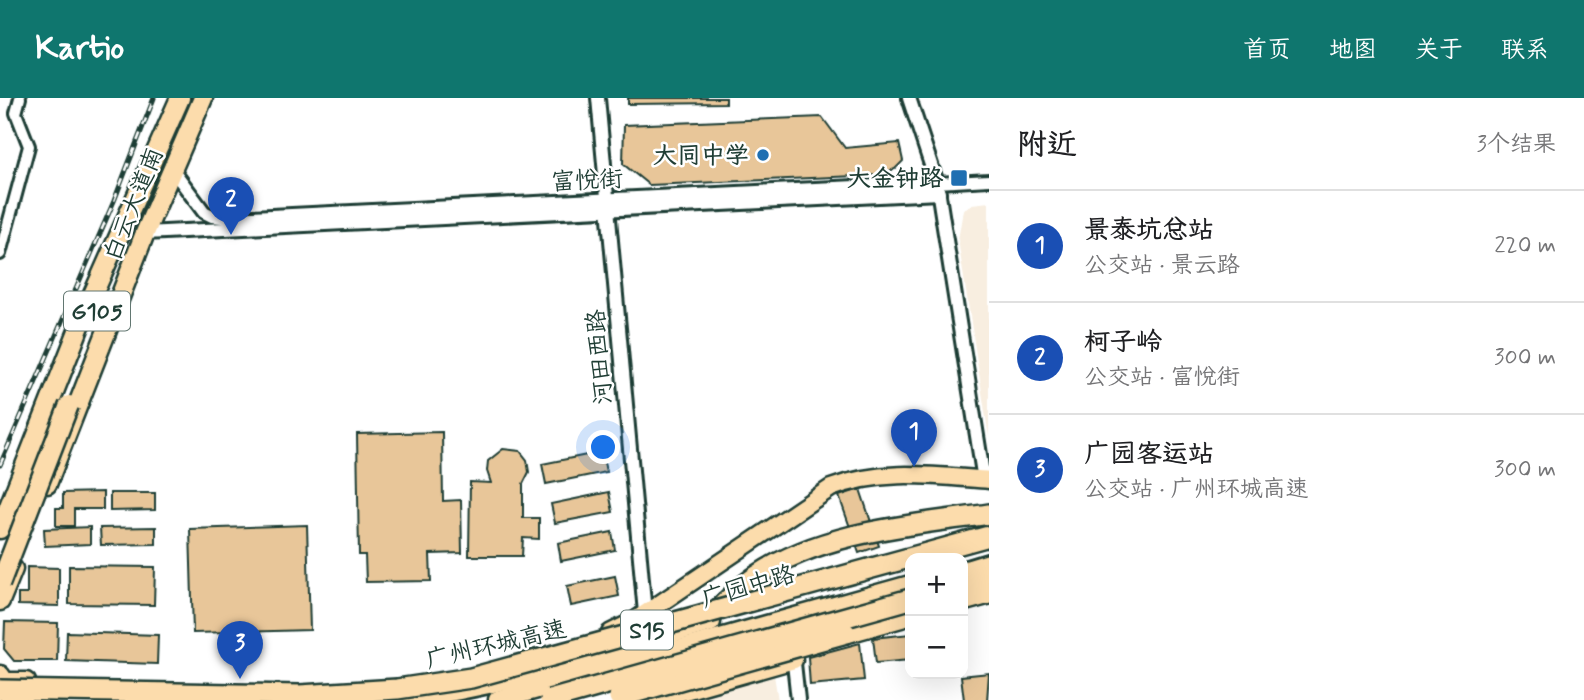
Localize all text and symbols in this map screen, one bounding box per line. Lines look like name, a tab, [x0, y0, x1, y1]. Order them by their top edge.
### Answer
text: Kartio	[35, 27, 124, 71]
text: 首页	[1243, 35, 1291, 66]
text: 地图	[1329, 35, 1377, 66]
text: 关于	[1415, 35, 1463, 66]
text: 联系	[1501, 35, 1549, 66]
text: 附近	[1017, 126, 1077, 165]
text: 3个结果	[1477, 130, 1556, 160]
place label: 大同中学	[653, 141, 749, 172]
street label: 白云大道南	[98, 143, 171, 266]
marker: 大同中学	[755, 147, 771, 163]
street label: 富悦街	[550, 164, 624, 199]
place label: 大金钟路	[847, 164, 944, 195]
marker: 大金钟路	[949, 168, 969, 188]
pin: 2	[208, 177, 254, 235]
text: 景泰坑总站	[1084, 214, 1214, 248]
text: 1	[1035, 231, 1045, 261]
text: 220 m	[1494, 231, 1556, 261]
text: 公交站 · 景云路	[1084, 251, 1240, 281]
road number: G105	[64, 292, 130, 330]
street label: 河田西路	[581, 308, 620, 406]
text: 柯子岭	[1084, 326, 1162, 360]
text: 2	[1034, 343, 1046, 373]
text: 300 m	[1494, 343, 1556, 373]
text: 公交站 · 富悦街	[1084, 363, 1240, 393]
pin: 1	[891, 409, 937, 467]
your location	[586, 430, 620, 464]
text: 广园客运站	[1084, 438, 1214, 472]
text: 3	[1035, 455, 1045, 485]
text: 300 m	[1494, 455, 1556, 485]
text: 公交站 · 广州环城高速	[1084, 475, 1309, 505]
map controls	[905, 553, 968, 679]
button: +	[905, 553, 968, 616]
street label: 广园中路	[698, 559, 799, 616]
road number: S15	[621, 610, 673, 650]
street label: 广州环城高速	[423, 614, 570, 677]
button: −	[905, 616, 968, 679]
pin: 3	[217, 621, 263, 679]

